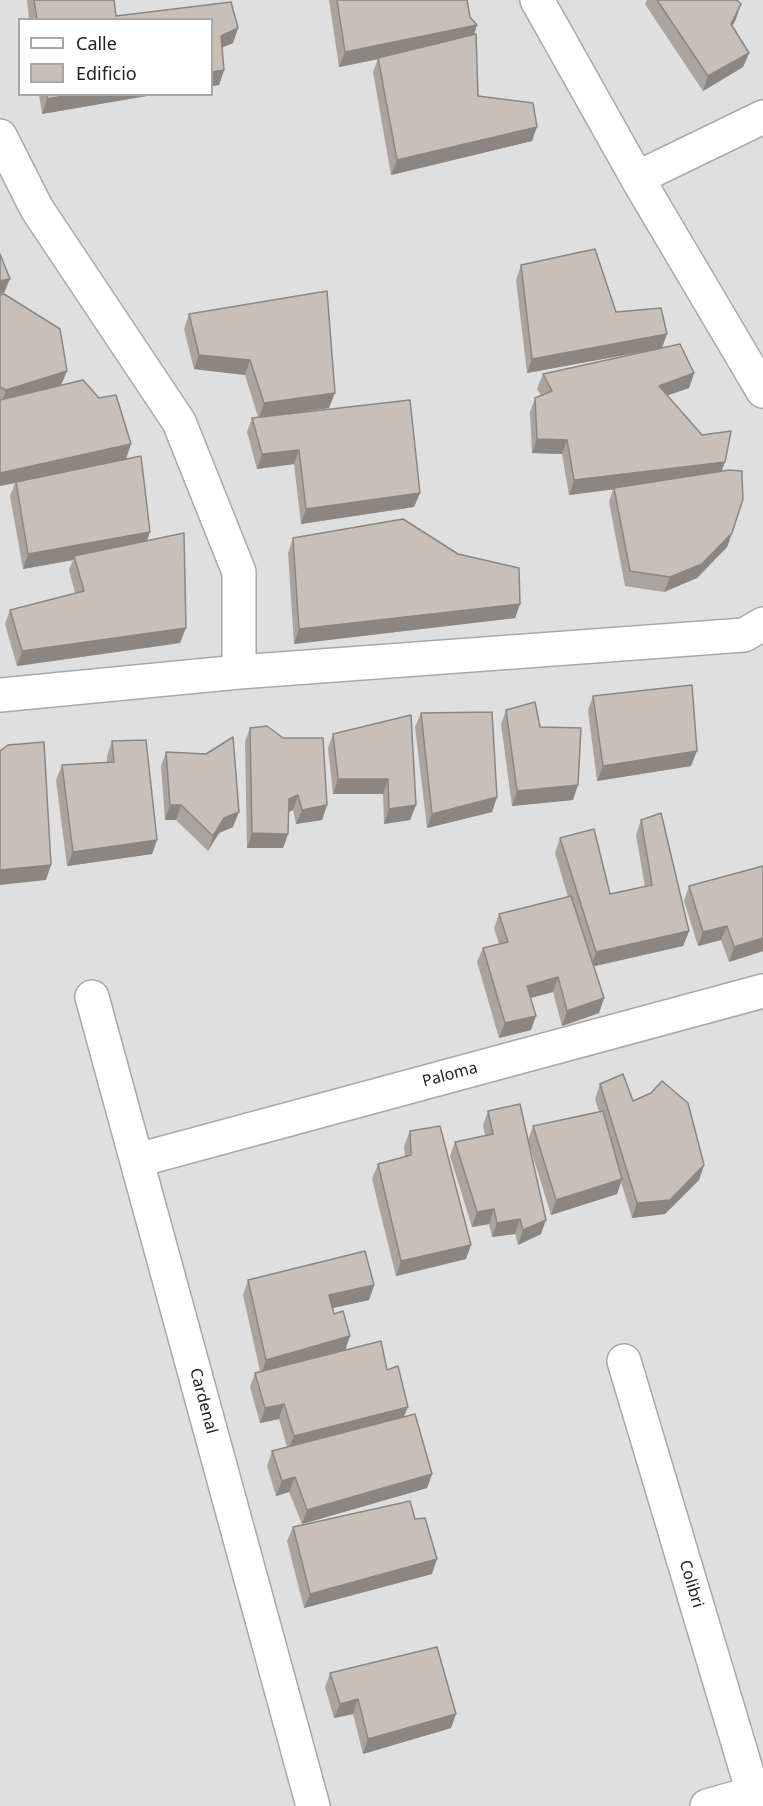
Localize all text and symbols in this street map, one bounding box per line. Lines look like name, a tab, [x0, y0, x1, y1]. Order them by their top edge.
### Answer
legend	[18, 18, 213, 96]
text: Calle	[76, 31, 117, 55]
text: Edificio	[76, 61, 137, 85]
street label: Paloma	[420, 1058, 480, 1092]
street label: Cardenal	[185, 1366, 221, 1436]
street label: Colibri	[675, 1558, 707, 1610]

